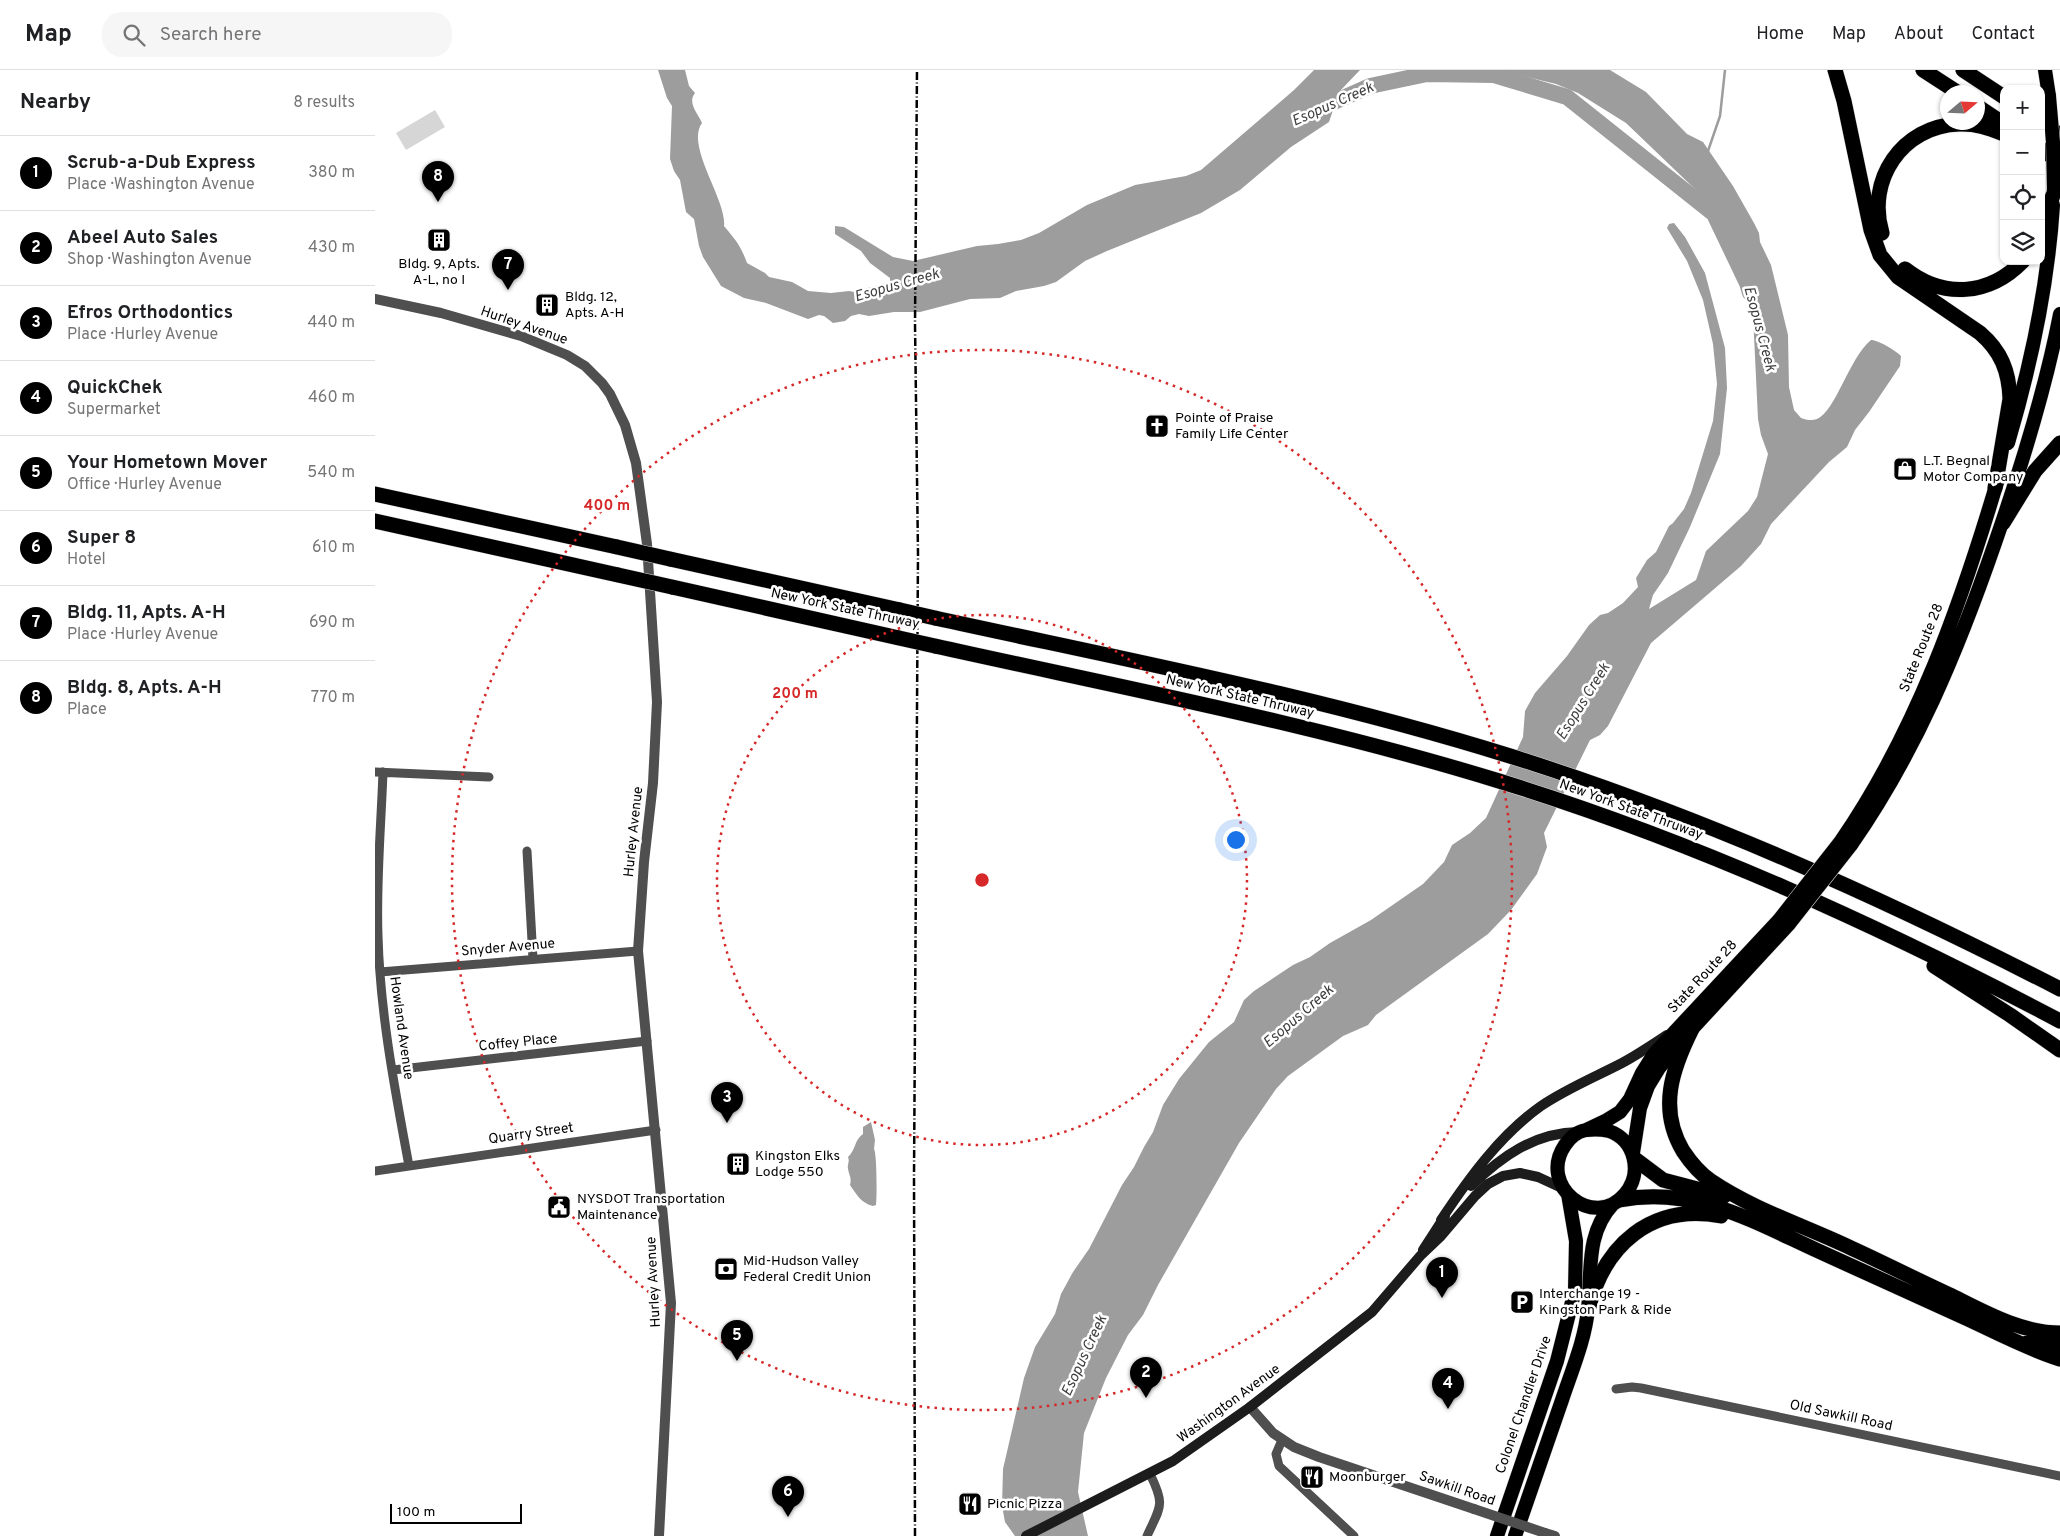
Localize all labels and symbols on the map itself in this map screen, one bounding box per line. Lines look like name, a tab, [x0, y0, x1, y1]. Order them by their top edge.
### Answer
water label: Esopus Creek	[1289, 78, 1377, 131]
north arrow	[1940, 85, 1985, 130]
pin: 8	[422, 161, 454, 202]
building icon: Bldg. 9, Apts. A-L, no I	[426, 227, 452, 253]
pin: 7	[492, 249, 524, 290]
place label: Bldg. 9, Apts. A-L, no I	[398, 256, 480, 289]
water label: Esopus Creek	[852, 265, 942, 307]
water label: Esopus Creek	[1739, 284, 1780, 374]
place label: Bldg. 12, Apts. A-H	[565, 289, 624, 322]
building icon: Bldg. 12, Apts. A-H	[534, 292, 560, 318]
street label: Hurley Avenue	[478, 303, 570, 349]
place label: Pointe of Praise Family Life Center	[1175, 410, 1289, 443]
church icon: Pointe of Praise Family Life Center	[1144, 413, 1170, 439]
place label: L.T. Begnal Motor Company	[1923, 453, 2023, 486]
shop icon: L.T. Begnal Motor Company	[1892, 456, 1918, 482]
text: 400 m	[584, 497, 630, 516]
street label: New York State Thruway	[769, 585, 921, 633]
street label: State Route 28	[1896, 601, 1948, 695]
water label: Esopus Creek	[1553, 660, 1615, 744]
street label: New York State Thruway	[1164, 672, 1316, 722]
text: 200 m	[772, 685, 818, 704]
street label: New York State Thruway	[1557, 776, 1705, 844]
street label: Hurley Avenue	[621, 786, 647, 878]
your location	[1223, 827, 1249, 853]
centre of rings	[973, 871, 991, 889]
street label: Snyder Avenue	[460, 935, 556, 961]
street label: State Route 28	[1665, 937, 1741, 1017]
street label: Howland Avenue	[385, 975, 417, 1081]
water label: Esopus Creek	[1260, 981, 1338, 1053]
street label: Coffey Place	[478, 1030, 558, 1056]
pin: 3	[711, 1082, 743, 1123]
street label: Quarry Street	[487, 1120, 575, 1148]
place label: Kingston Elks Lodge 550	[755, 1148, 840, 1181]
building icon: Kingston Elks Lodge 550	[725, 1151, 751, 1177]
place label: NYSDOT Transportation Maintenance	[577, 1191, 725, 1224]
public building icon: NYSDOT Transportation Maintenance	[546, 1194, 572, 1220]
street label: Hurley Avenue	[643, 1236, 665, 1328]
place label: Mid-Hudson Valley Federal Credit Union	[743, 1253, 871, 1286]
bank icon: Mid-Hudson Valley Federal Credit Union	[713, 1256, 739, 1282]
pin: 1	[1426, 1257, 1458, 1298]
place label: Interchange 19 - Kingston Park & Ride	[1539, 1286, 1671, 1319]
parking icon: Interchange 19 - Kingston Park & Ride	[1509, 1289, 1535, 1315]
water label: Esopus Creek	[1058, 1312, 1112, 1400]
pin: 5	[721, 1320, 753, 1361]
street label: Colonel Chandler Drive	[1492, 1334, 1556, 1476]
pin: 2	[1130, 1357, 1162, 1398]
street label: Washington Avenue	[1174, 1361, 1284, 1447]
pin: 4	[1432, 1368, 1464, 1409]
street label: Old Sawkill Road	[1788, 1397, 1894, 1435]
restaurant icon: Moonburger	[1299, 1464, 1325, 1490]
street label: Sawkill Road	[1417, 1468, 1497, 1510]
place label: Moonburger	[1329, 1469, 1406, 1486]
pin: 6	[772, 1476, 804, 1517]
restaurant icon: Picnic Pizza	[957, 1491, 983, 1517]
place label: Picnic Pizza	[987, 1496, 1062, 1513]
scale bar	[390, 1501, 523, 1524]

